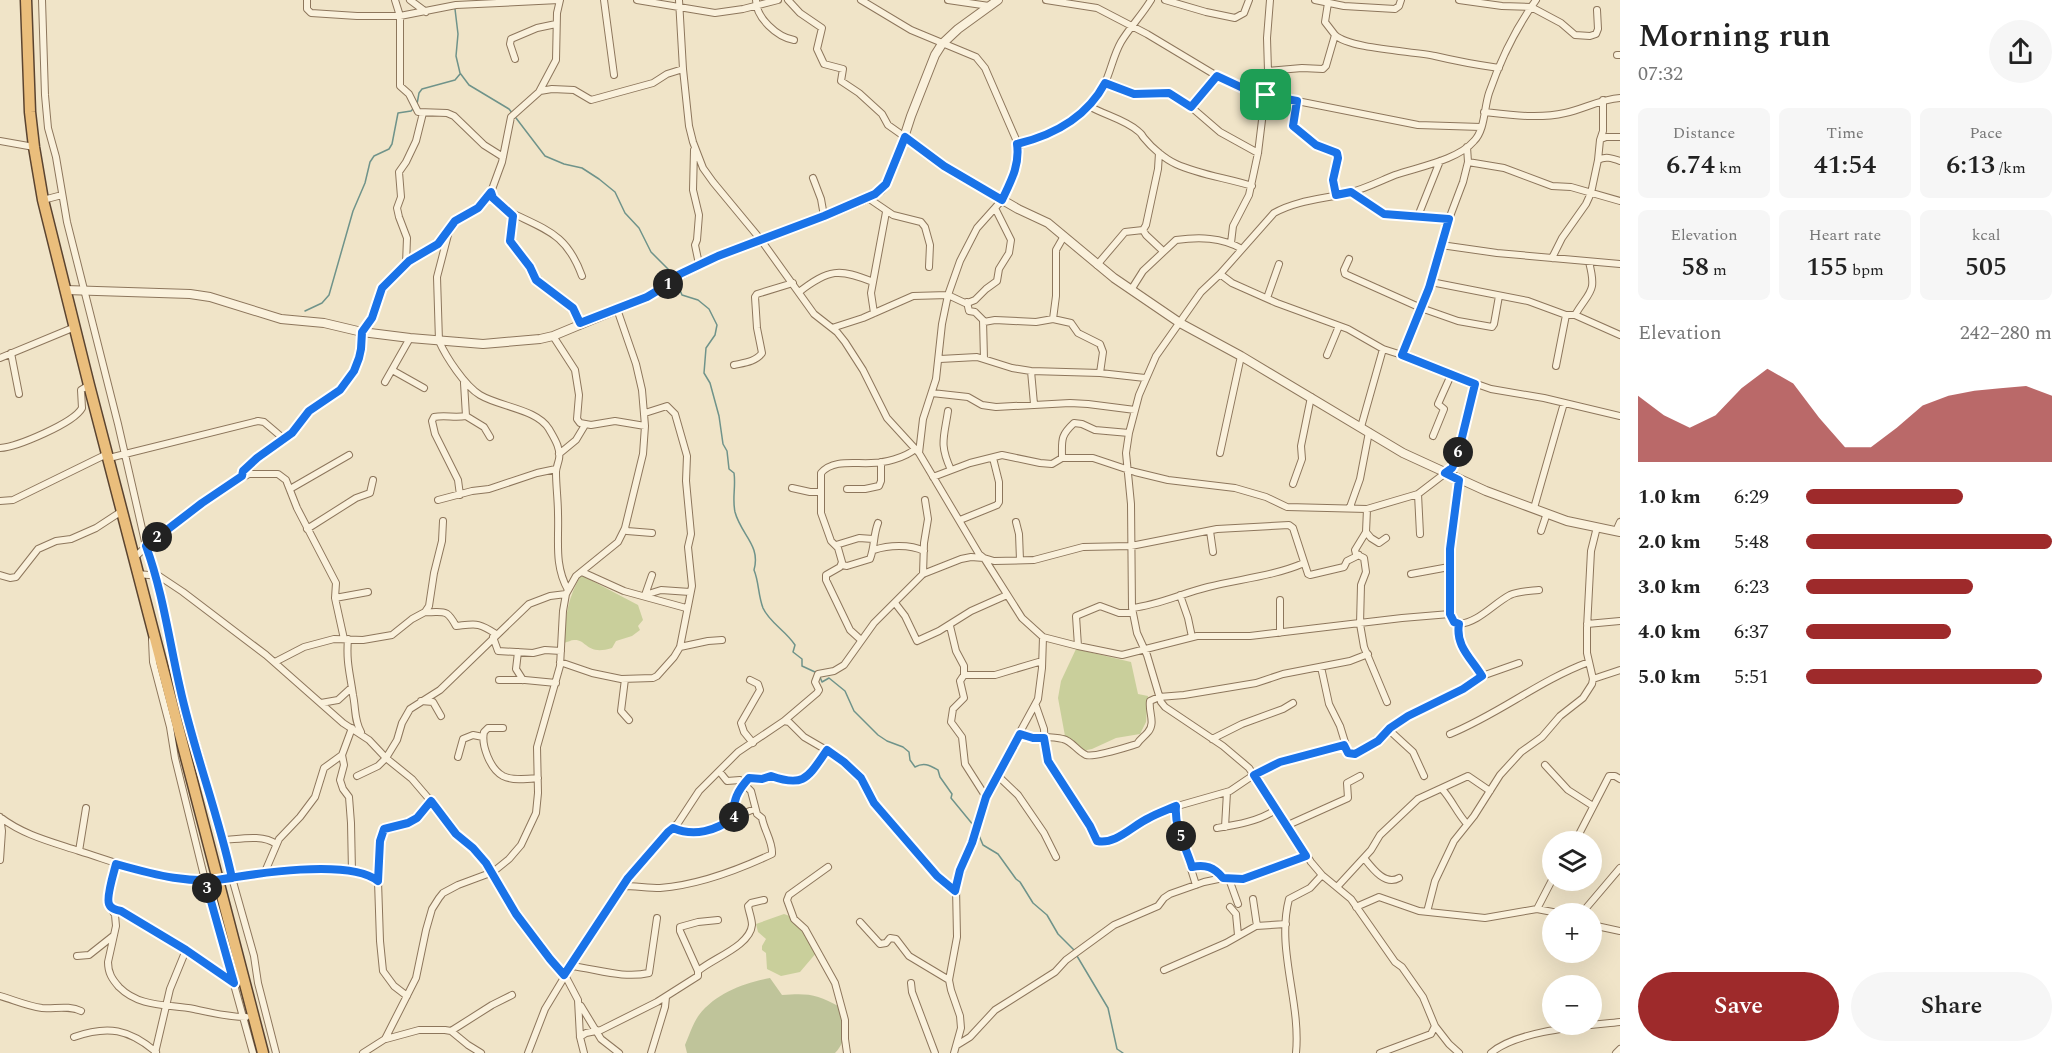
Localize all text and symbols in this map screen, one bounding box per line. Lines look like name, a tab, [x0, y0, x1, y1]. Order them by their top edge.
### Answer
text: Morning run	[1638, 11, 1831, 61]
button: share	[1989, 20, 2052, 83]
text: 07:32	[1638, 59, 1683, 89]
pin	[1240, 69, 1291, 120]
icon: arrive	[1249, 78, 1282, 111]
text: Distance	[1673, 121, 1735, 145]
text: Time	[1826, 121, 1864, 145]
text: Pace	[1969, 121, 2003, 145]
text: 6.74	[1666, 145, 1715, 185]
text: 41:54	[1814, 145, 1876, 185]
text: 6:13	[1946, 145, 1995, 185]
text: km	[1715, 156, 1742, 180]
text: /km	[1995, 156, 2026, 180]
text: Elevation	[1670, 223, 1738, 247]
text: Heart rate	[1809, 223, 1881, 247]
text: kcal	[1972, 223, 2000, 247]
text: 58	[1681, 247, 1709, 287]
text: 155	[1806, 247, 1848, 287]
text: 505	[1965, 247, 2007, 287]
text: m	[1709, 258, 1727, 282]
text: bpm	[1848, 258, 1884, 282]
pin: 1	[653, 269, 683, 299]
text: 1	[664, 272, 672, 296]
text: Elevation	[1638, 318, 1722, 348]
text: 242–280 m	[1960, 318, 2052, 348]
pin: 6	[1443, 437, 1473, 467]
text: 6	[1454, 440, 1462, 464]
text: 1.0 km	[1638, 482, 1701, 512]
text: 6:29	[1734, 482, 1769, 512]
pin: 2	[142, 522, 172, 552]
text: 2	[153, 525, 161, 549]
text: 2.0 km	[1638, 527, 1701, 557]
text: 5:48	[1734, 527, 1769, 557]
text: 3.0 km	[1638, 572, 1701, 602]
text: 6:23	[1734, 572, 1769, 602]
text: 4.0 km	[1638, 617, 1701, 647]
text: 6:37	[1734, 617, 1769, 647]
text: 5.0 km	[1638, 662, 1701, 692]
text: 5:51	[1734, 662, 1769, 692]
pin: 4	[719, 802, 749, 832]
text: 4	[730, 805, 738, 829]
pin: 5	[1166, 821, 1196, 851]
text: 5	[1177, 824, 1185, 848]
map controls	[1542, 831, 1602, 1035]
button: layers	[1542, 831, 1602, 891]
pin: 3	[192, 873, 222, 903]
text: 3	[203, 876, 211, 900]
button: +	[1542, 903, 1602, 963]
button: Save	[1638, 972, 1839, 1041]
button: Share	[1851, 972, 2052, 1041]
button: −	[1542, 975, 1602, 1035]

